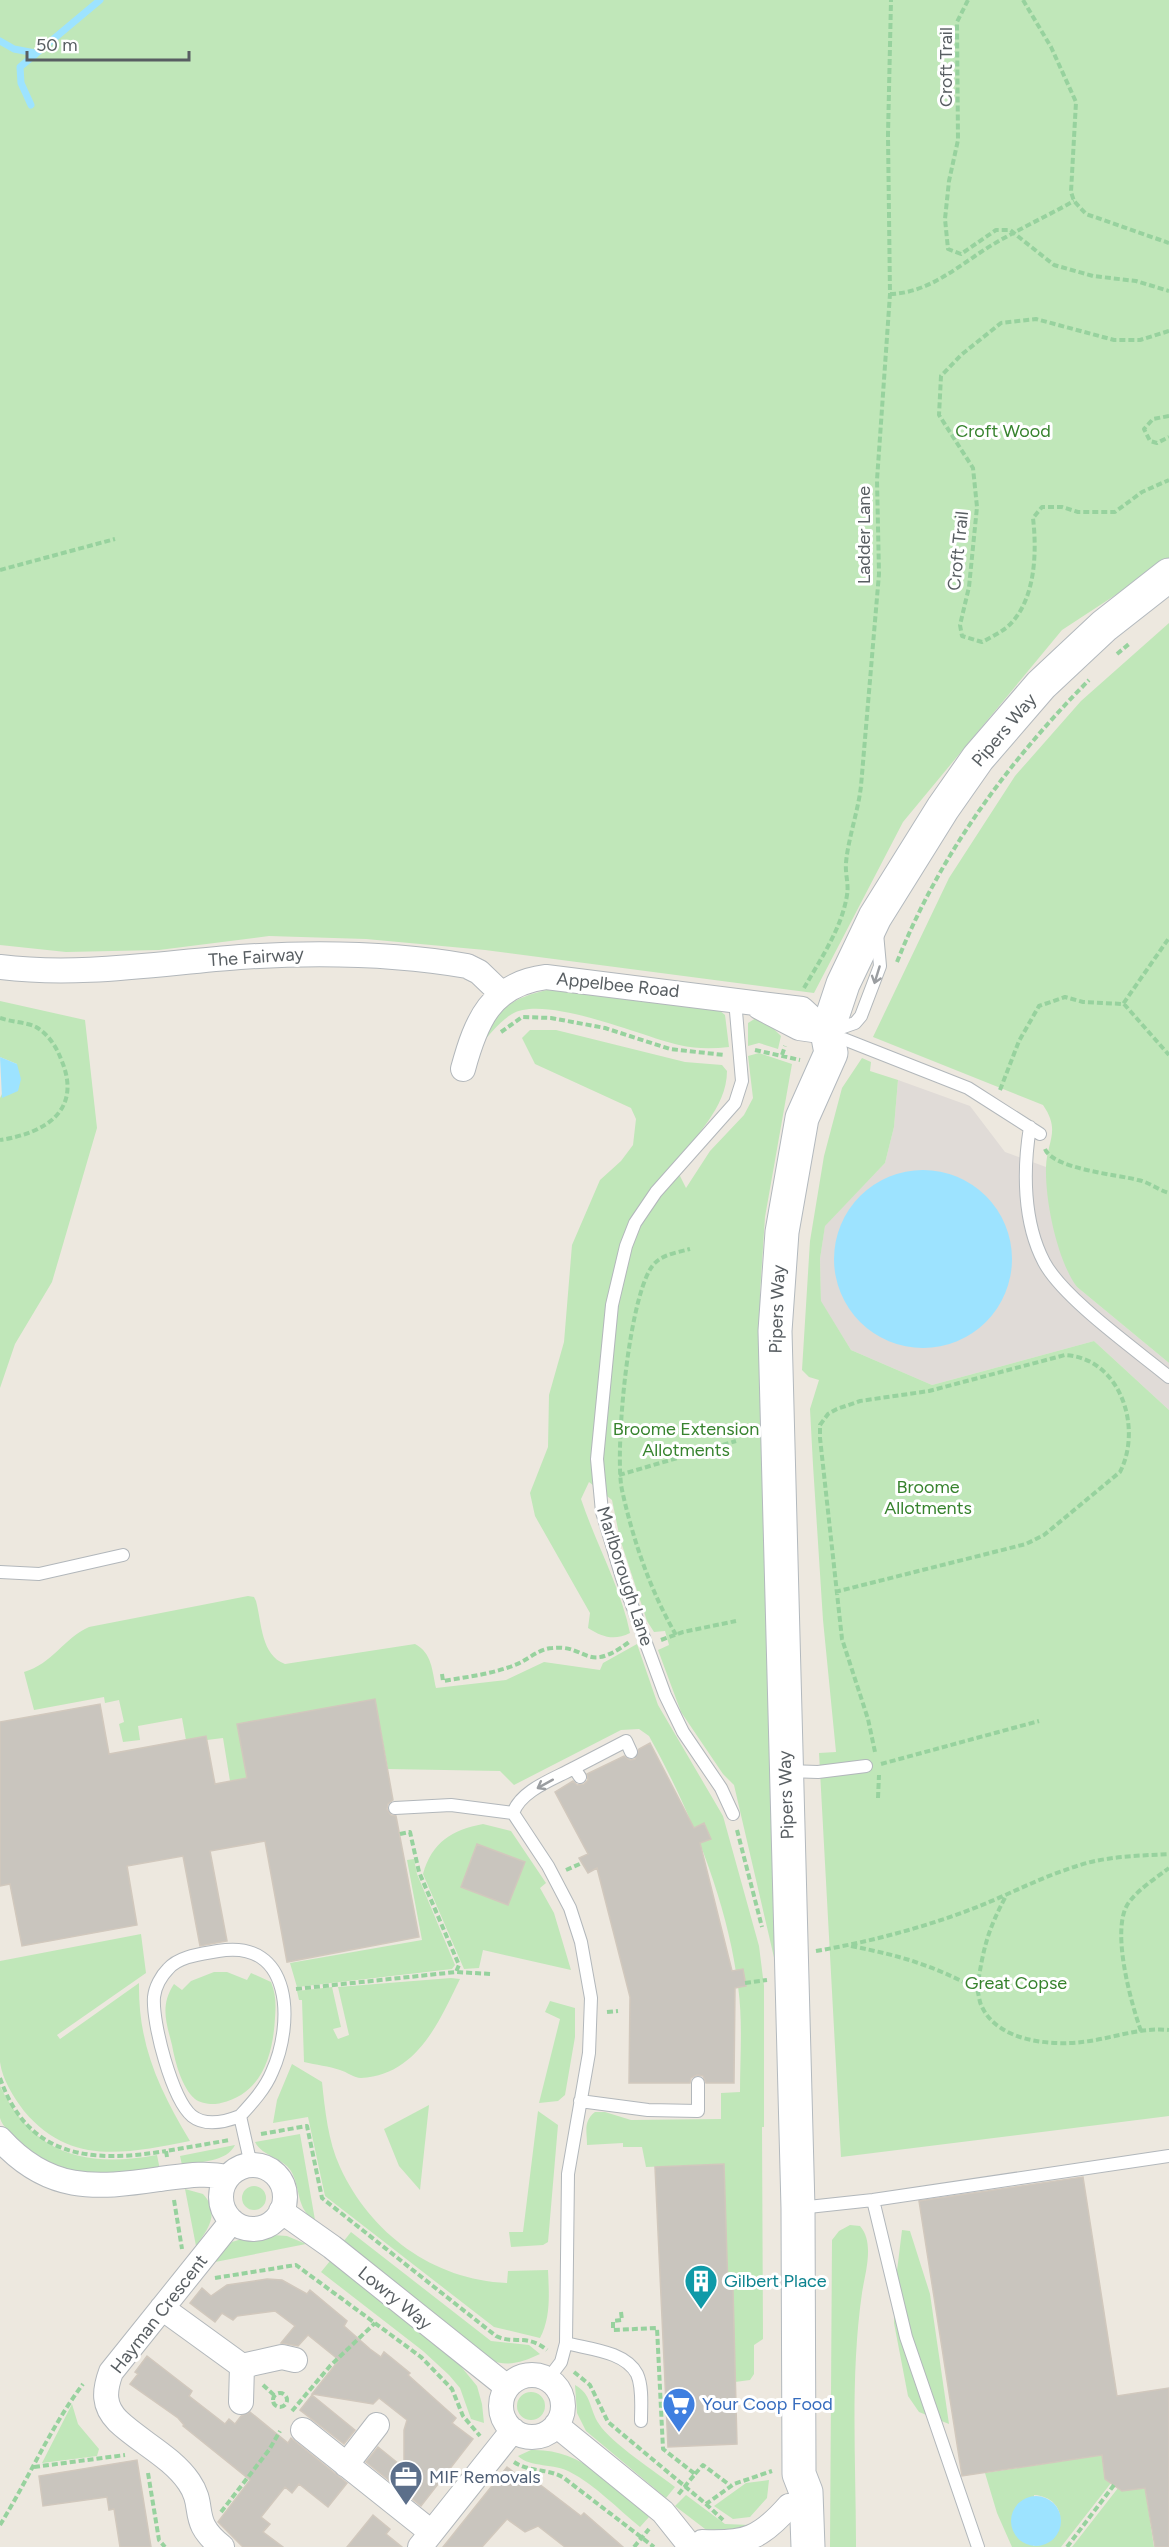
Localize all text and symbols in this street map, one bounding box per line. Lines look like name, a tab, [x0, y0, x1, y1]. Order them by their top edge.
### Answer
scale bar	[27, 24, 189, 62]
street label: Croft Trail	[935, 27, 957, 107]
text: 50 m	[36, 34, 78, 56]
park label: Croft Wood	[955, 420, 1051, 442]
street label: Ladder Lane	[853, 486, 875, 584]
street label: Croft Trail	[943, 510, 973, 592]
street label: Pipers Way	[967, 688, 1041, 771]
street label: The Fairway	[207, 943, 305, 971]
one-way arrow	[871, 965, 882, 984]
street label: Appelbee Road	[556, 968, 680, 1002]
street label: Pipers Way	[764, 1264, 790, 1354]
park label: Broome Extension Allotments	[613, 1418, 759, 1461]
park label: Broome Allotments	[884, 1476, 972, 1519]
street label: Marlborough Lane	[592, 1503, 658, 1649]
street label: Pipers Way	[773, 1750, 799, 1840]
one-way arrow	[537, 1778, 554, 1790]
park label: Great Copse	[965, 1972, 1067, 1994]
street label: Hayman Crescent	[106, 2250, 212, 2378]
street label: Lowry Way	[354, 2262, 437, 2335]
building icon: Gilbert Place	[683, 2263, 719, 2310]
place label: Gilbert Place	[724, 2270, 827, 2292]
supermarket icon: Your Coop Food	[661, 2386, 697, 2433]
place label: Your Coop Food	[702, 2393, 833, 2415]
office icon: MIF Removals	[388, 2459, 424, 2506]
place label: MIF Removals	[429, 2466, 541, 2488]

